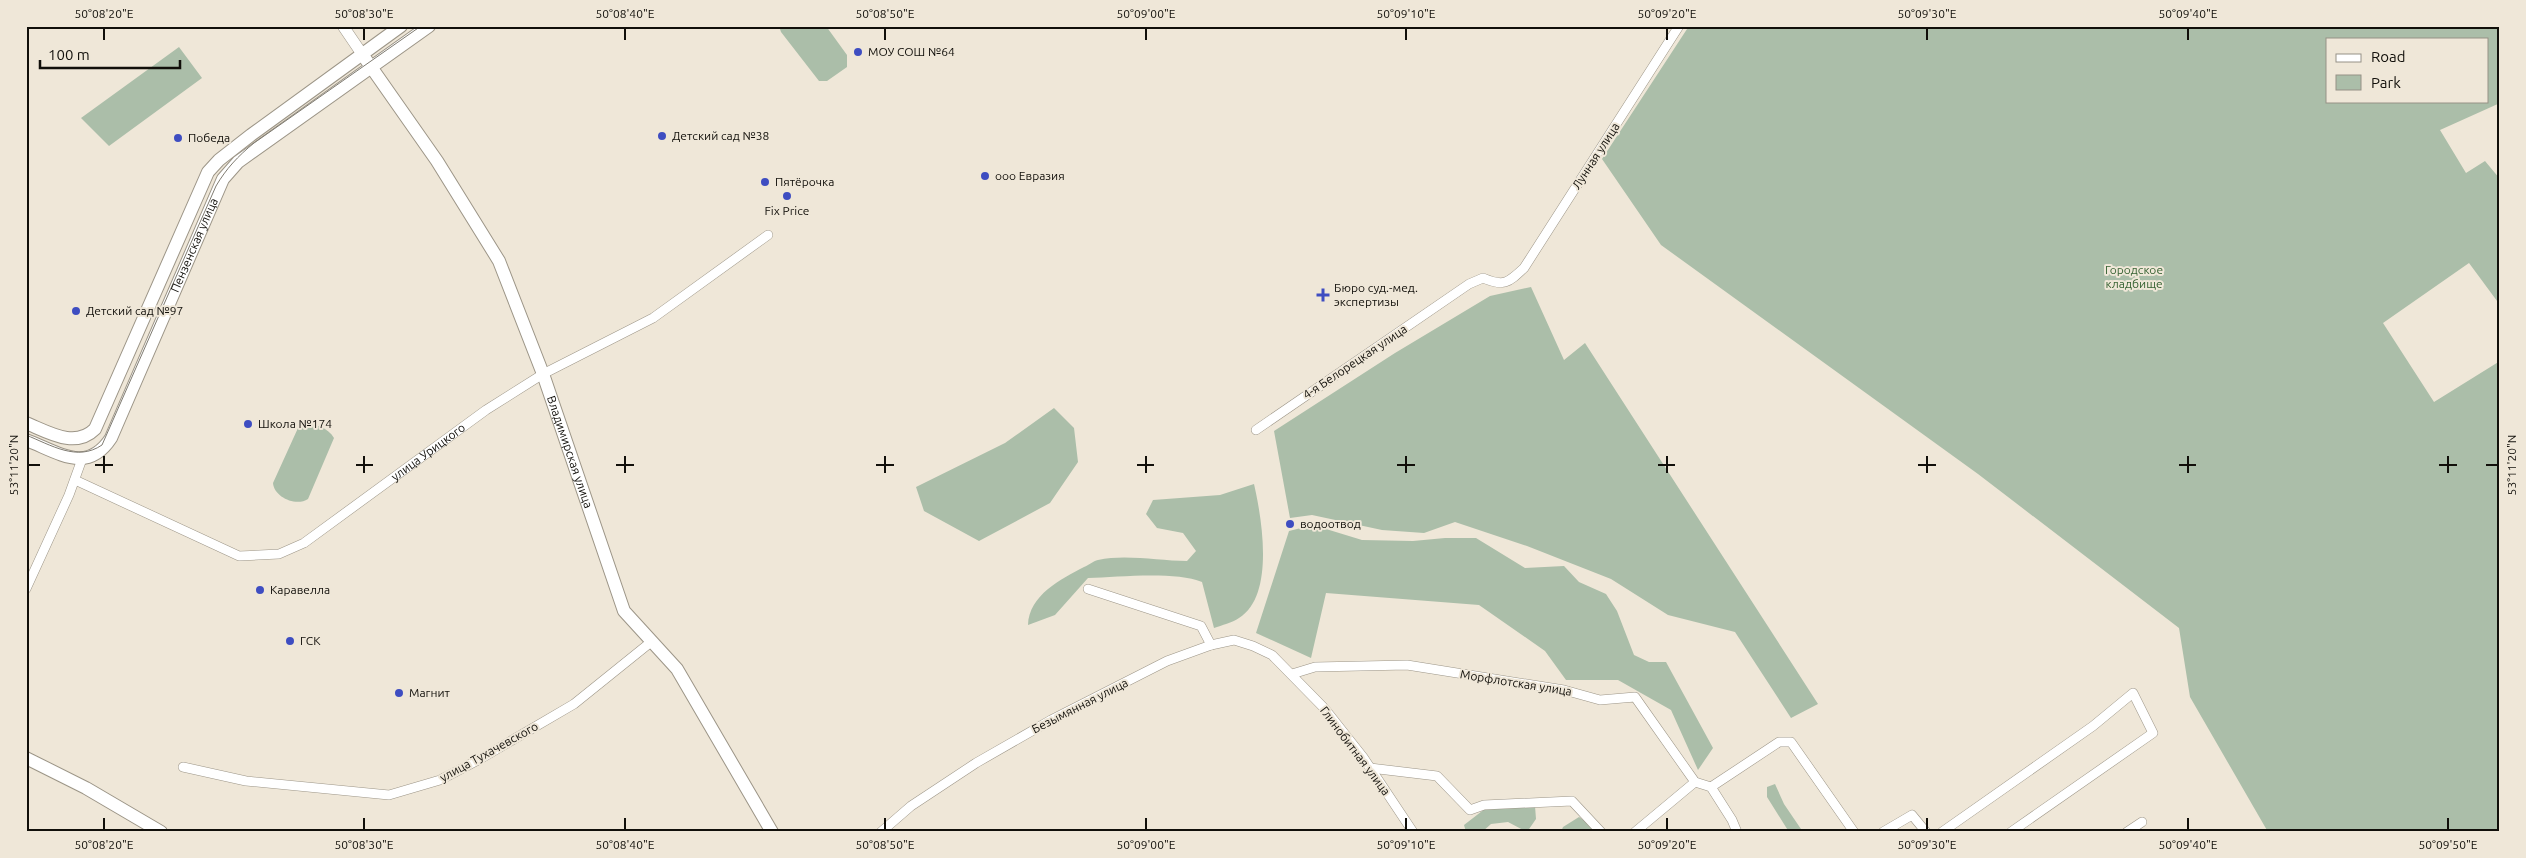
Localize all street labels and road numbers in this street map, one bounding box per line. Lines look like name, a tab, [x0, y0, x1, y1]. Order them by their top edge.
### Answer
street label: Лунная улица	[1569, 120, 1622, 191]
street label: Пензенская улица	[168, 196, 220, 294]
street label: 4-я Белорецкая улица	[1300, 322, 1409, 401]
street label: Владимирская улица	[545, 394, 595, 510]
street label: улица Урицкого	[388, 421, 467, 483]
street label: Морфлотская улица	[1459, 667, 1573, 698]
street label: Безымянная улица	[1030, 676, 1130, 735]
street label: Глинобитная улица	[1318, 704, 1393, 798]
street label: улица Тухачевского	[437, 719, 540, 784]

